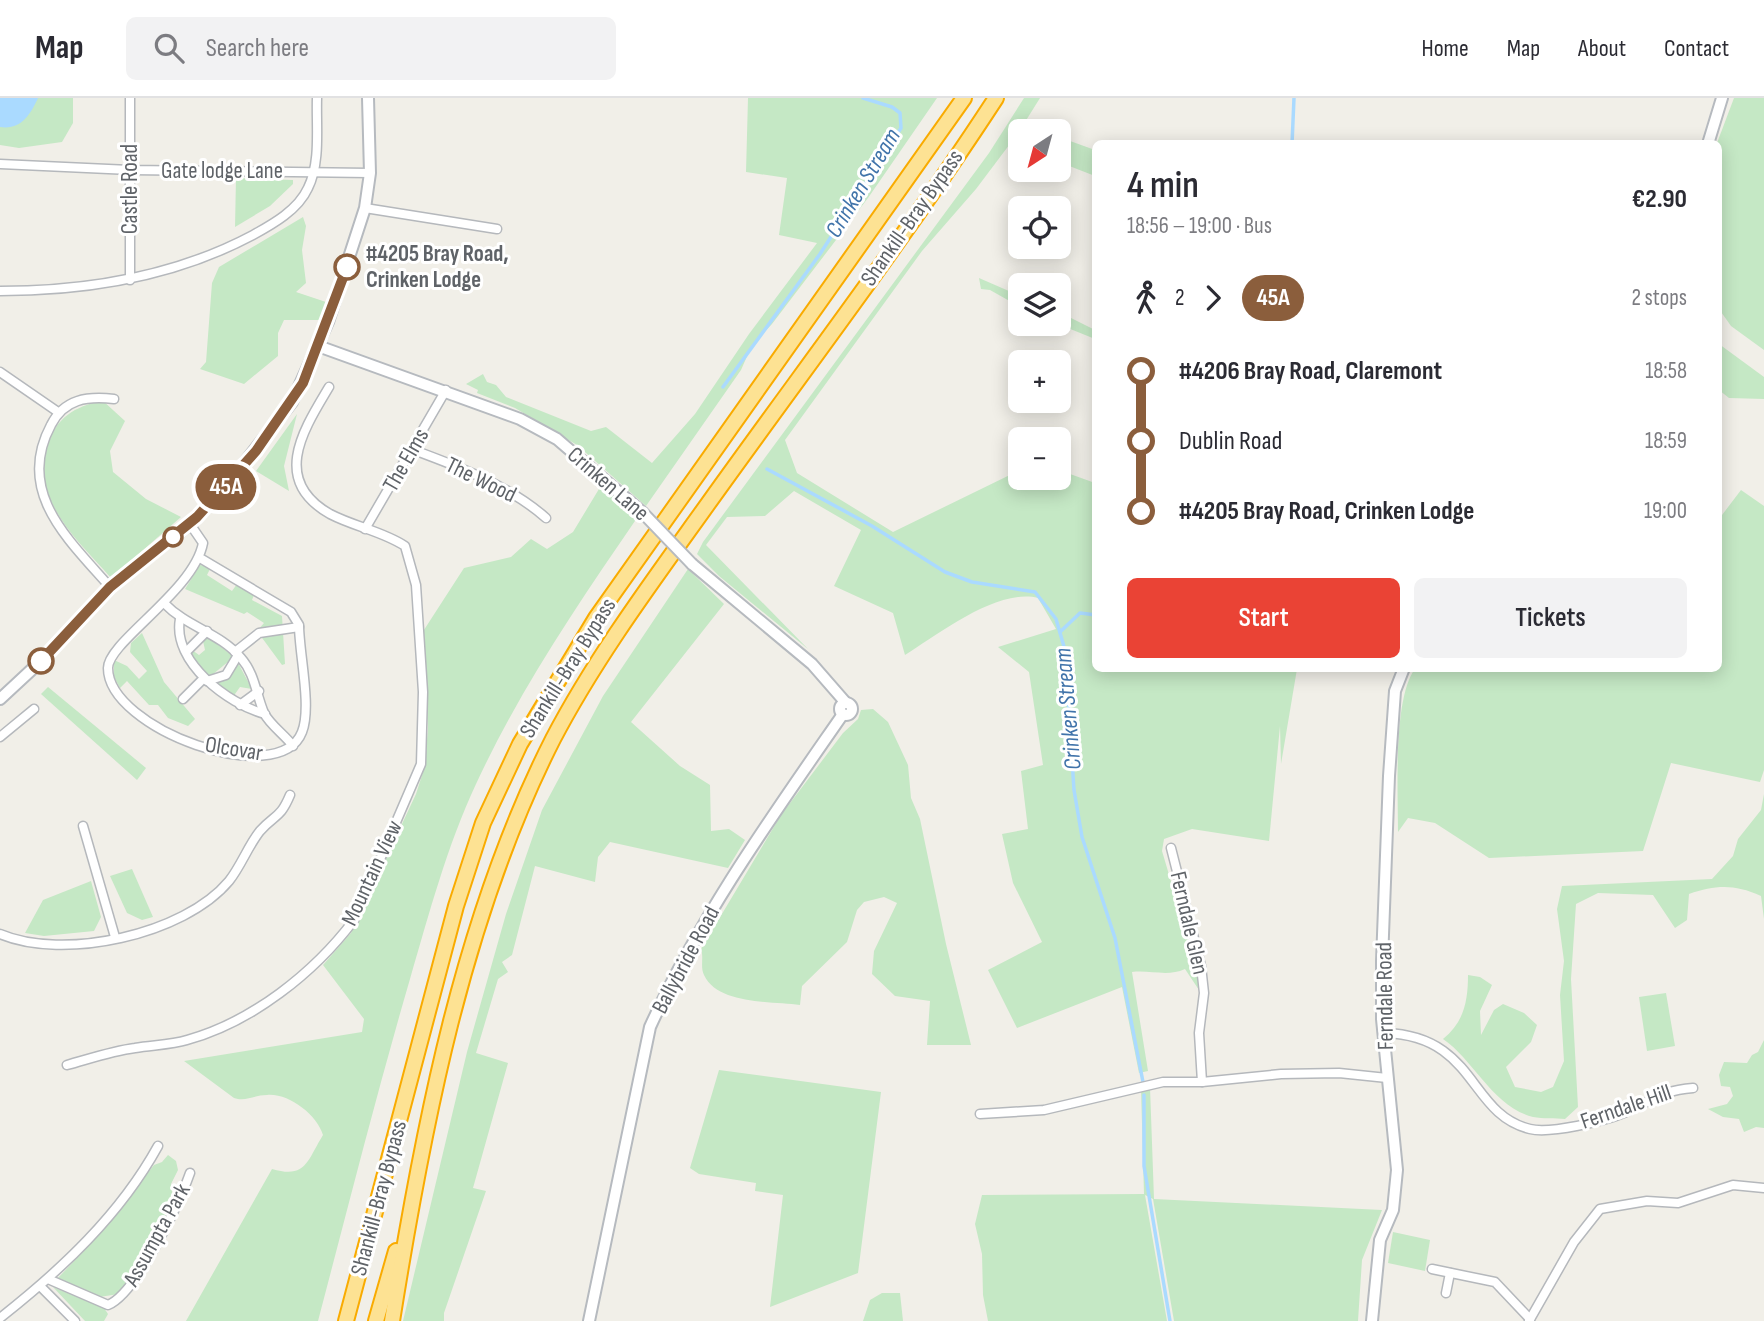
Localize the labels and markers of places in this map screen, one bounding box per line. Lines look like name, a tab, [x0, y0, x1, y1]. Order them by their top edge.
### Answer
place label: #4205 Bray Road, Crinken Lodge	[366, 240, 509, 294]
marker: #4205 Bray Road, Crinken Lodge	[334, 254, 360, 280]
unlabelled marker	[163, 527, 183, 547]
unlabelled marker	[28, 648, 54, 674]

